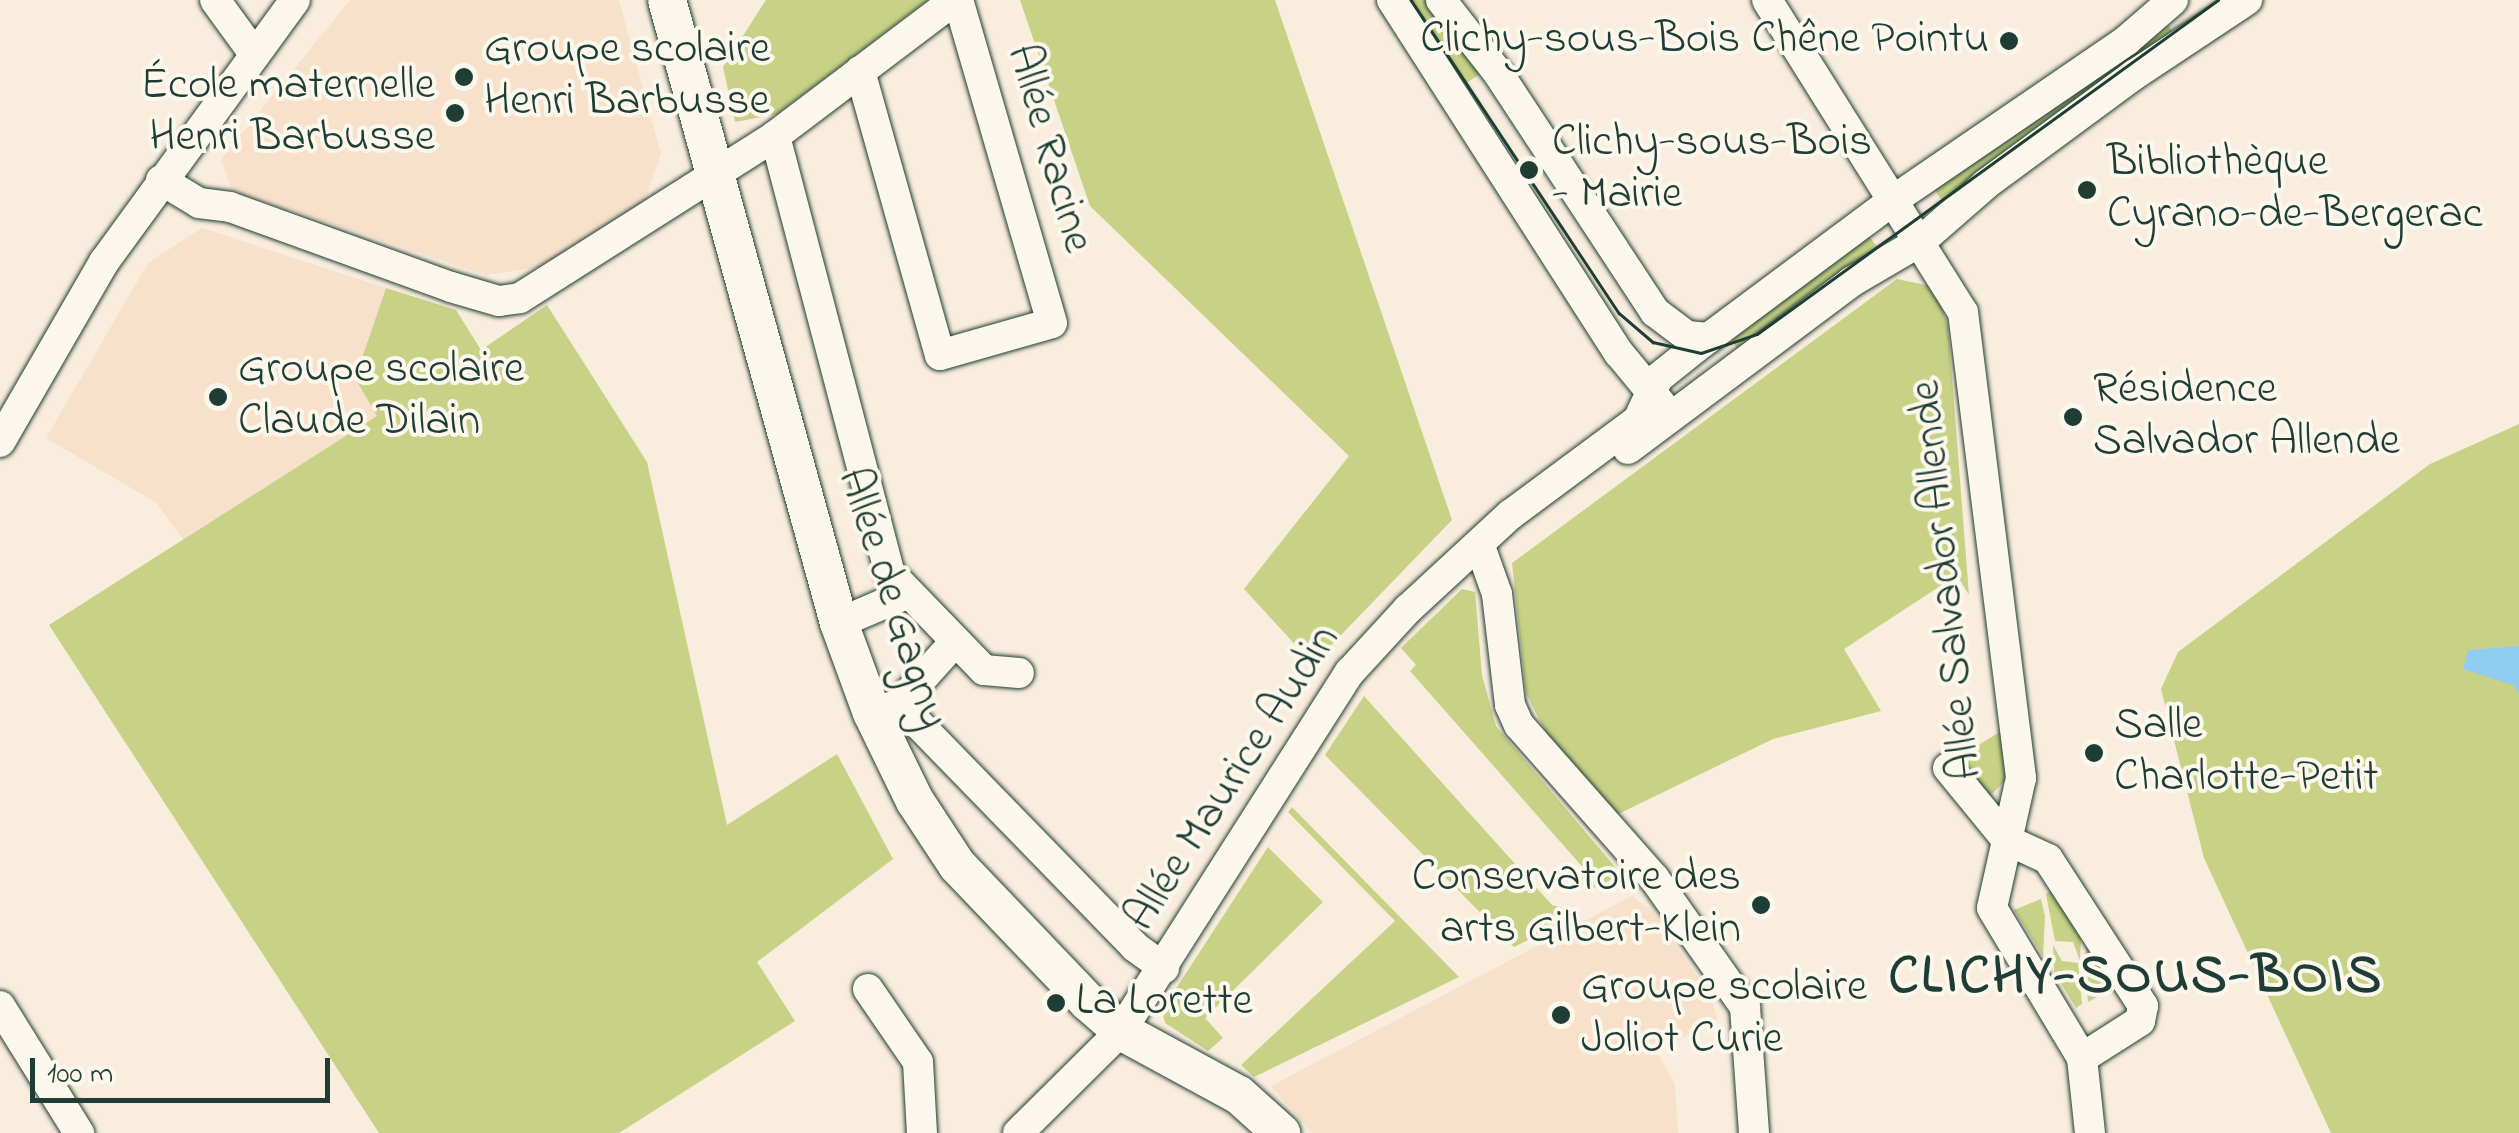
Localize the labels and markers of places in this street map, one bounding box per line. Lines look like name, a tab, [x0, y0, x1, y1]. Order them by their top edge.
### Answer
place label: Clichy-sous-Bois Chêne Pointu	[1420, 14, 1989, 68]
place label: Groupe scolaire Henri Barbusse	[484, 24, 770, 130]
marker: Clichy-sous-Bois Chêne Pointu	[1998, 30, 2020, 52]
place label: École maternelle Henri Barbusse	[141, 60, 435, 166]
marker: Groupe scolaire Henri Barbusse	[453, 66, 475, 88]
marker: École maternelle Henri Barbusse	[444, 102, 466, 124]
place label: Clichy-sous-Bois - Mairie	[1552, 117, 1872, 223]
place label: Bibliothèque Cyrano-de-Bergerac	[2107, 137, 2483, 243]
marker: Clichy-sous-Bois - Mairie	[1516, 157, 1542, 183]
marker: Bibliothèque Cyrano-de-Bergerac	[2076, 179, 2098, 201]
place label: Groupe scolaire Claude Dilain	[238, 344, 524, 450]
place label: Résidence Salvador Allende	[2093, 364, 2400, 470]
marker: Groupe scolaire Claude Dilain	[207, 386, 229, 408]
marker: Résidence Salvador Allende	[2062, 406, 2084, 428]
place label: Salle Charlotte-Petit	[2114, 700, 2378, 806]
marker: Salle Charlotte-Petit	[2083, 742, 2105, 764]
place label: Conservatoire des arts Gilbert-Klein	[1412, 852, 1741, 958]
marker: Conservatoire des arts Gilbert-Klein	[1750, 894, 1772, 916]
place label: Groupe scolaire Joliot Curie	[1581, 962, 1867, 1068]
place label: La Lorette	[1076, 976, 1253, 1030]
marker: La Lorette	[1045, 992, 1067, 1014]
marker: Groupe scolaire Joliot Curie	[1550, 1004, 1572, 1026]

